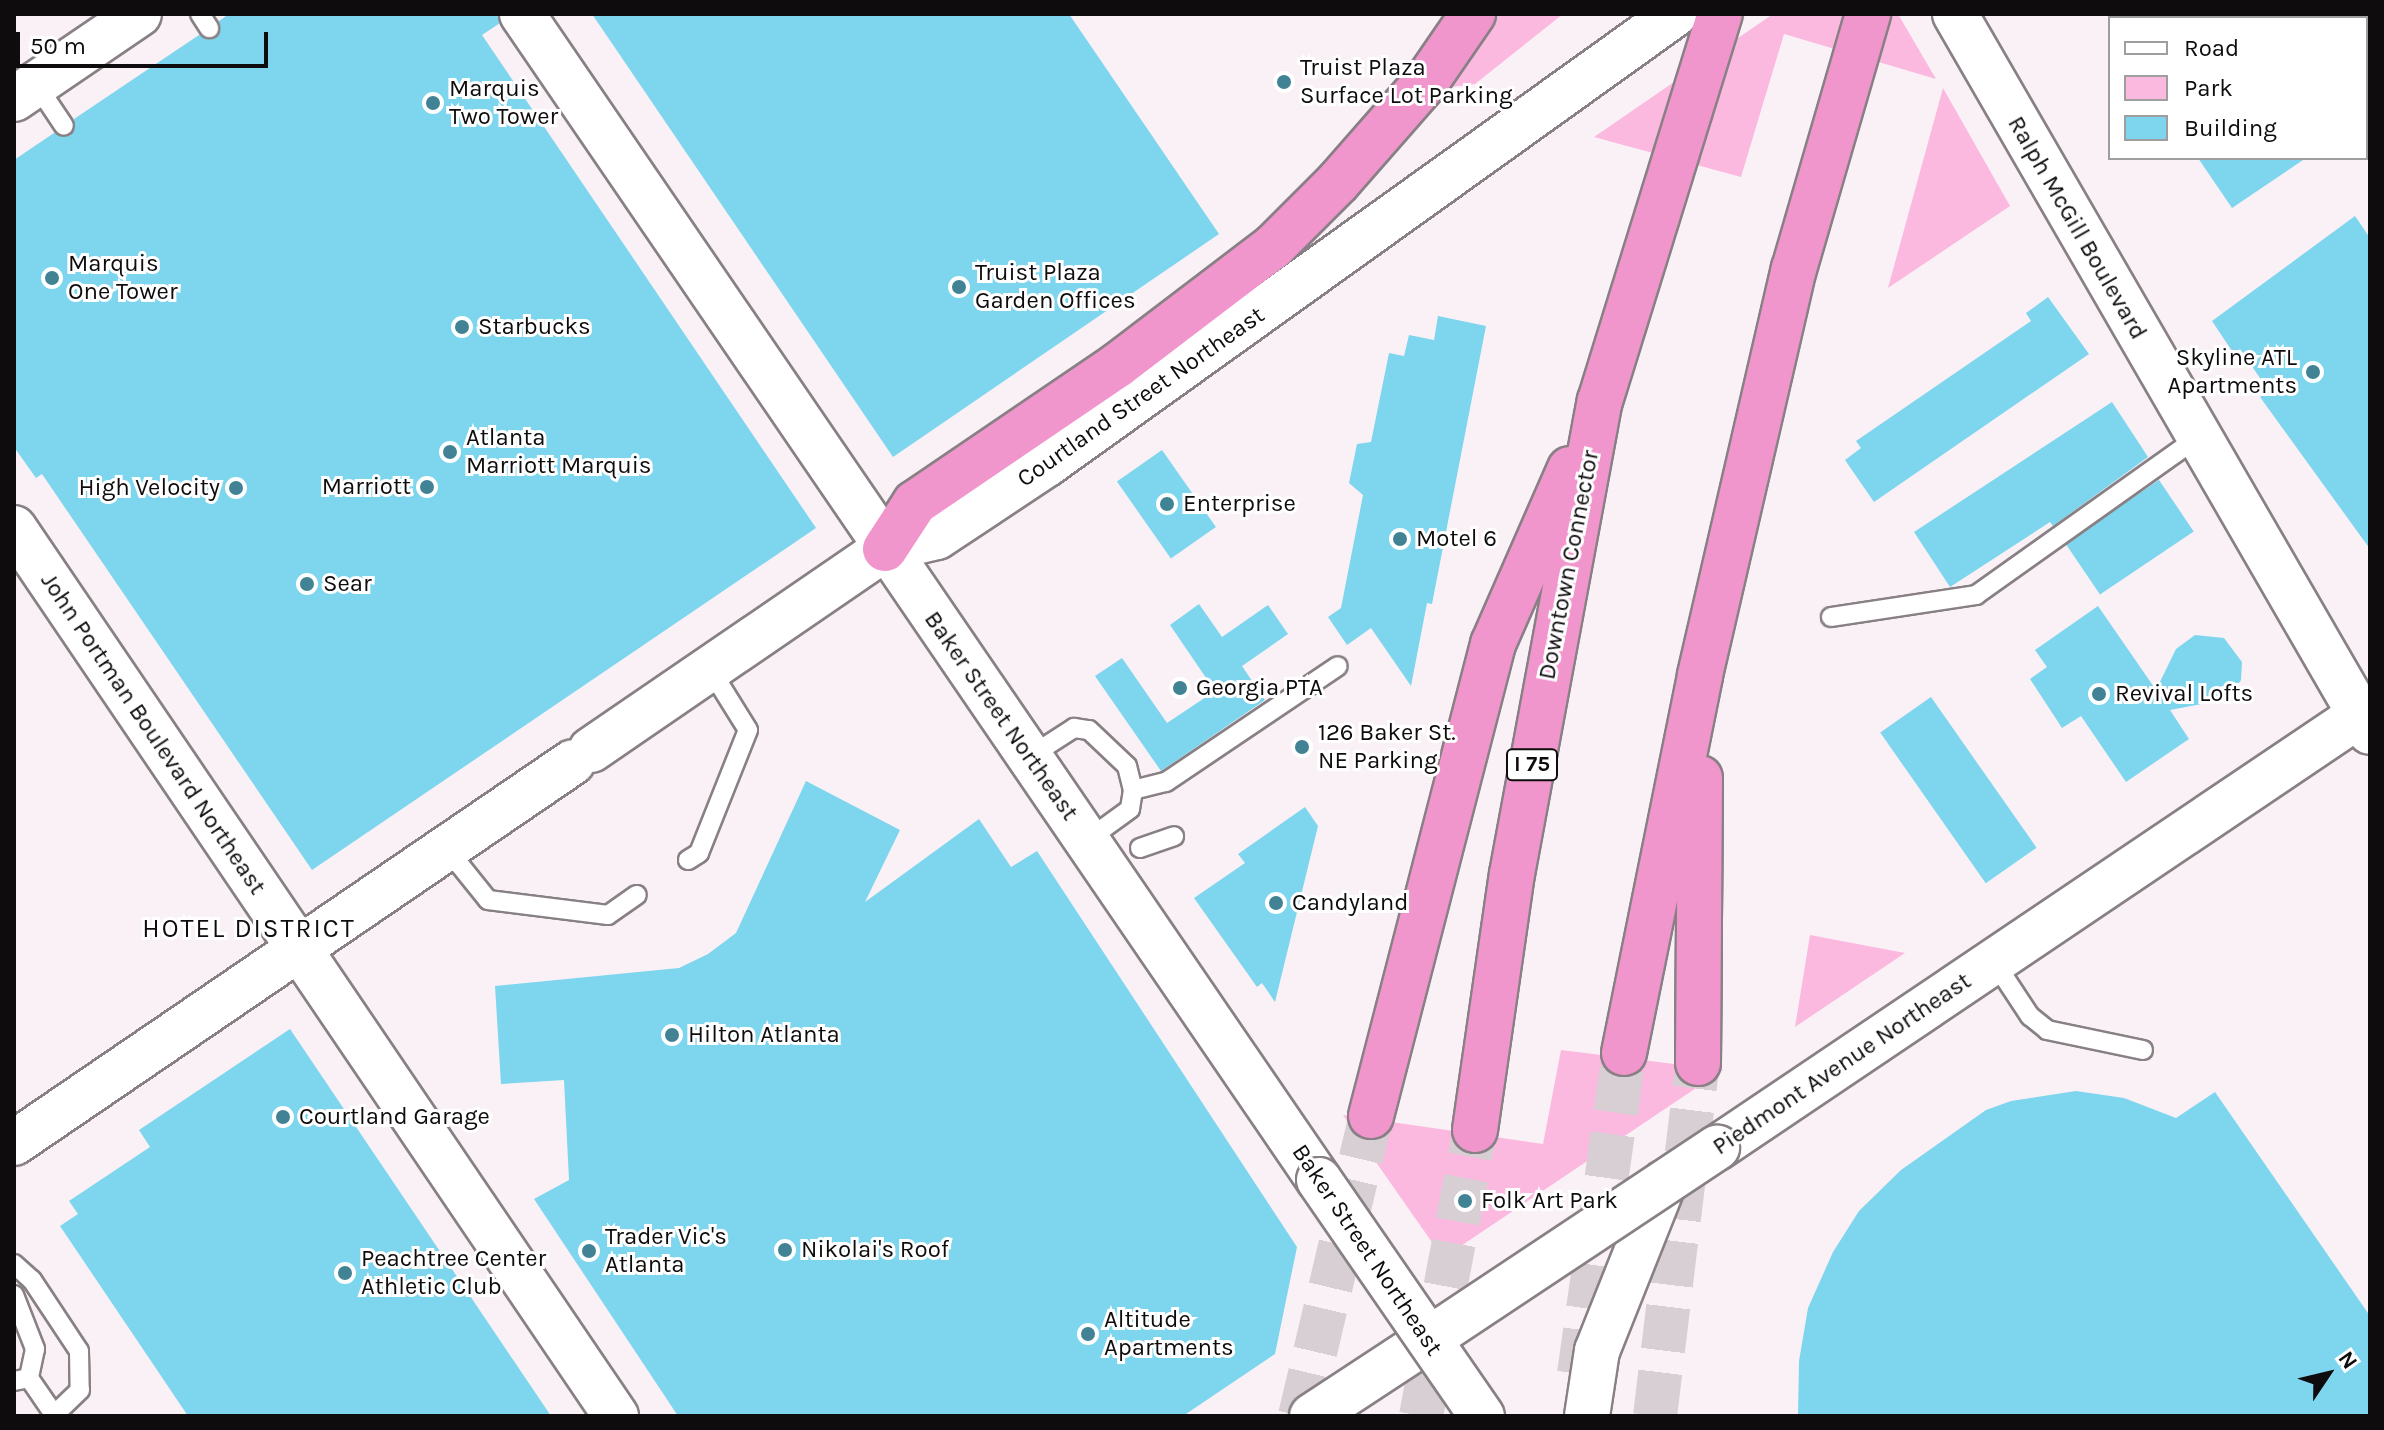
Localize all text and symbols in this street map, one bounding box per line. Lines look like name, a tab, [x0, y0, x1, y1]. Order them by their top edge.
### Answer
scale bar	[20, 16, 272, 66]
legend	[2108, 16, 2368, 160]
text: 50 m	[30, 32, 86, 60]
text: Road	[2184, 34, 2239, 62]
place label: Truist Plaza Surface Lot Parking	[1300, 54, 1512, 110]
marker: Truist Plaza Surface Lot Parking	[1275, 73, 1293, 91]
text: Park	[2184, 74, 2233, 102]
place label: Marquis Two Tower	[449, 75, 558, 131]
marker: Marquis Two Tower	[424, 94, 442, 112]
street label: Ralph McGill Boulevard	[2001, 111, 2153, 345]
text: Building	[2184, 114, 2277, 142]
place label: Marquis One Tower	[68, 250, 178, 306]
place label: Truist Plaza Garden Offices	[975, 259, 1135, 315]
marker: Marquis One Tower	[43, 269, 61, 287]
marker: Truist Plaza Garden Offices	[950, 278, 968, 296]
street label: Courtland Street Northeast	[1012, 301, 1270, 493]
place label: Starbucks	[478, 313, 591, 341]
marker: Starbucks	[453, 318, 471, 336]
place label: Skyline ATL Apartments	[2167, 344, 2297, 400]
marker: Skyline ATL Apartments	[2304, 363, 2322, 381]
place label: Atlanta Marriott Marquis	[466, 424, 651, 480]
marker: Atlanta Marriott Marquis	[441, 443, 459, 461]
street label: Downtown Connector	[1533, 448, 1605, 682]
place label: Marriott	[322, 473, 411, 501]
place label: High Velocity	[78, 474, 220, 502]
marker: Marriott	[418, 478, 436, 496]
marker: High Velocity	[227, 479, 245, 497]
place label: Enterprise	[1183, 490, 1296, 518]
marker: Enterprise	[1158, 495, 1176, 513]
place label: Motel 6	[1416, 525, 1497, 553]
marker: Motel 6	[1391, 530, 1409, 548]
street label: John Portman Boulevard Northeast	[34, 568, 272, 900]
place label: Sear	[323, 570, 372, 598]
marker: Sear	[298, 575, 316, 593]
street label: Baker Street Northeast	[918, 606, 1084, 826]
place label: Georgia PTA	[1196, 674, 1323, 702]
marker: Georgia PTA	[1171, 679, 1189, 697]
place label: Revival Lofts	[2115, 680, 2253, 708]
marker: Revival Lofts	[2090, 685, 2108, 703]
place label: 126 Baker St. NE Parking	[1318, 719, 1455, 775]
marker: 126 Baker St. NE Parking	[1293, 738, 1311, 756]
road number: I 75	[1504, 747, 1560, 783]
place label: Candyland	[1292, 889, 1408, 917]
marker: Candyland	[1267, 894, 1285, 912]
district label: HOTEL DISTRICT	[142, 913, 356, 945]
street label: Piedmont Avenue Northeast	[1707, 967, 1977, 1161]
place label: Hilton Atlanta	[688, 1021, 840, 1049]
marker: Hilton Atlanta	[663, 1026, 681, 1044]
place label: Courtland Garage	[299, 1103, 490, 1131]
marker: Courtland Garage	[274, 1108, 292, 1126]
street label: Baker Street Northeast	[1285, 1139, 1449, 1361]
place label: Folk Art Park	[1481, 1187, 1618, 1215]
marker: Folk Art Park	[1456, 1192, 1474, 1210]
place label: Trader Vic's Atlanta	[605, 1223, 727, 1279]
place label: Nikolai's Roof	[801, 1236, 949, 1264]
marker: Nikolai's Roof	[776, 1241, 794, 1259]
marker: Trader Vic's Atlanta	[580, 1242, 598, 1260]
place label: Peachtree Center Athletic Club	[361, 1245, 546, 1301]
marker: Peachtree Center Athletic Club	[336, 1264, 354, 1282]
place label: Altitude Apartments	[1104, 1306, 1234, 1362]
marker: Altitude Apartments	[1079, 1325, 1097, 1343]
north arrow	[2288, 1334, 2368, 1414]
text: N	[2332, 1346, 2363, 1374]

